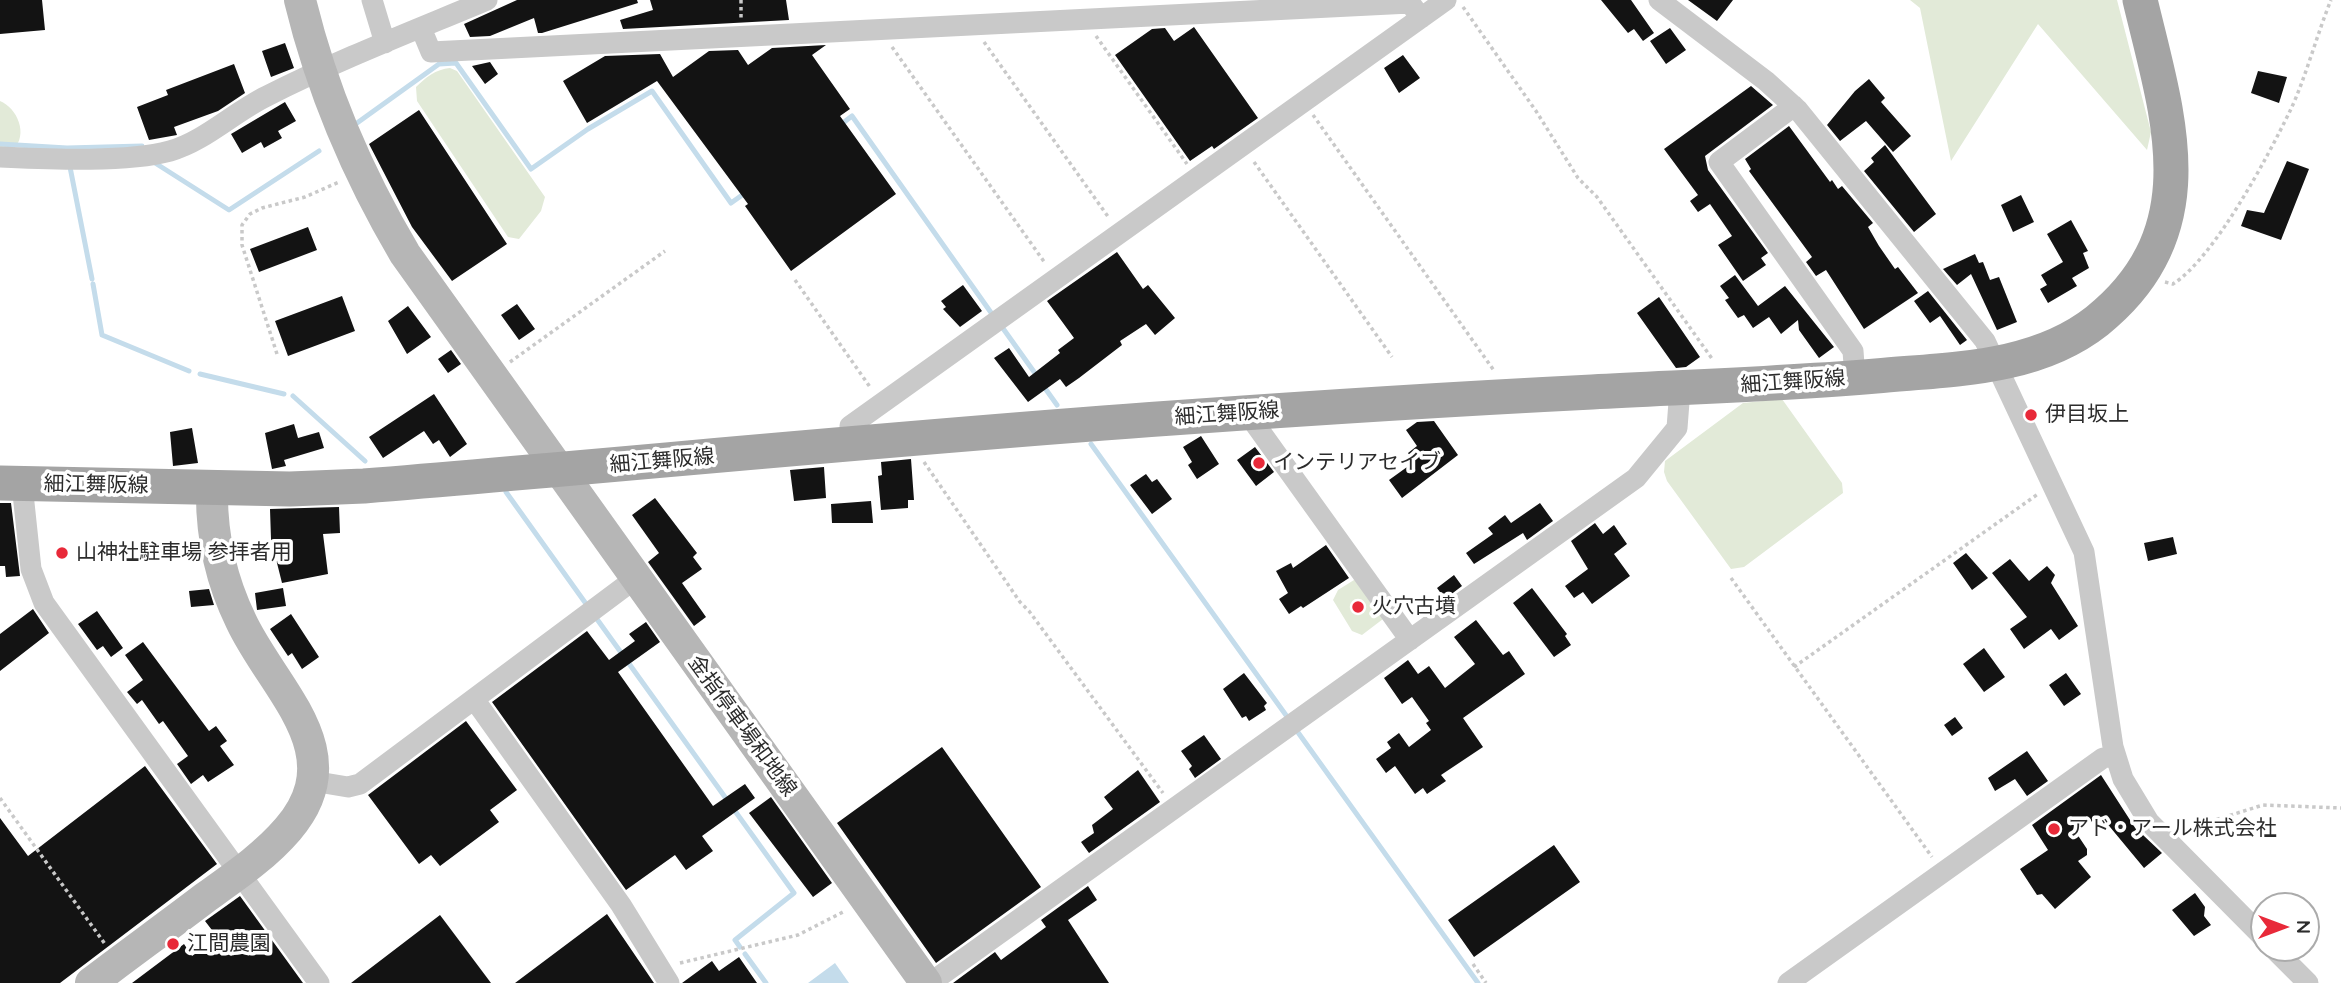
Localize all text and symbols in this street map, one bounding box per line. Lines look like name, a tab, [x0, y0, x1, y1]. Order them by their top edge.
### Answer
street label: 細江舞阪線	[1740, 366, 1846, 398]
street label: 細江舞阪線	[1174, 398, 1280, 430]
place label: 伊目坂上	[2045, 402, 2129, 428]
marker: 伊目坂上	[2023, 407, 2039, 423]
street label: 細江舞阪線	[609, 444, 715, 478]
place label: インテリアセイブ	[1273, 450, 1441, 476]
marker: インテリアセイブ	[1251, 455, 1267, 471]
street label: 細江舞阪線	[43, 471, 149, 499]
place label: 山神社駐車場 参拝者用	[76, 540, 292, 566]
marker: 山神社駐車場 参拝者用	[54, 545, 70, 561]
place label: 火穴古墳	[1372, 594, 1456, 620]
marker: 火穴古墳	[1350, 599, 1366, 615]
street label: 金指停車場和地線	[682, 651, 802, 801]
place label: アド・アール株式会社	[2068, 816, 2277, 842]
marker: アド・アール株式会社	[2046, 821, 2062, 837]
north arrow	[2250, 892, 2320, 962]
text: N	[2292, 920, 2316, 934]
place label: 江間農園	[187, 931, 271, 957]
marker: 江間農園	[165, 936, 181, 952]

